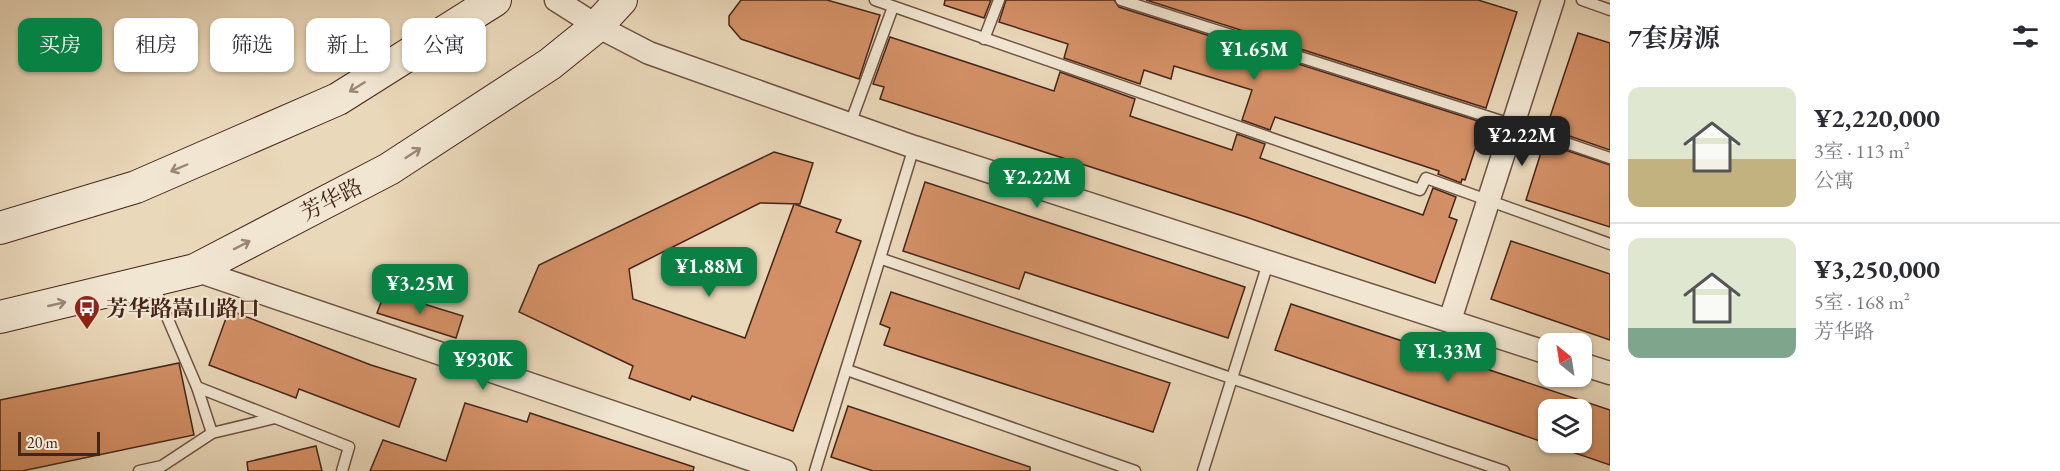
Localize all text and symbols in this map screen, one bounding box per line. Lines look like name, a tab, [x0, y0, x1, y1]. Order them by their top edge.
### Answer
chip: 买房	[18, 18, 102, 72]
chip: 租房	[114, 18, 198, 72]
chip: 筛选	[210, 18, 294, 72]
chip: 新上	[306, 18, 390, 72]
chip: 公寓	[402, 18, 486, 72]
icon: filters	[2009, 20, 2042, 53]
text: 7套房源	[1628, 21, 1720, 55]
pin: ¥1.65M	[1205, 30, 1303, 81]
text: ¥1.65M	[1220, 36, 1288, 62]
one-way arrow	[349, 82, 366, 94]
text: ¥2,220,000	[1814, 101, 1940, 135]
icon: home	[1676, 111, 1748, 183]
pin: ¥2.22M	[1473, 116, 1571, 167]
text: ¥2.22M	[1488, 122, 1556, 148]
text: 3室 · 113 m²	[1814, 138, 1910, 164]
one-way arrow	[405, 147, 421, 159]
pin: ¥2.22M	[988, 158, 1086, 209]
one-way arrow	[171, 163, 189, 174]
text: ¥2.22M	[1003, 164, 1071, 190]
text: 公寓	[1814, 167, 1854, 193]
street label: 芳华路	[295, 172, 367, 227]
one-way arrow	[232, 239, 250, 251]
pin: ¥1.88M	[660, 247, 758, 298]
text: ¥3,250,000	[1814, 252, 1940, 286]
text: ¥1.88M	[675, 253, 743, 279]
icon: home	[1676, 262, 1748, 334]
pin: ¥3.25M	[371, 264, 469, 315]
text: ¥3.25M	[386, 270, 454, 296]
text: 5室 · 168 m²	[1814, 289, 1910, 315]
bus stop icon: 芳华路嵩山路口	[72, 293, 102, 331]
place label: 芳华路嵩山路口	[106, 294, 260, 323]
one-way arrow	[47, 298, 66, 309]
text: 芳华路	[1814, 318, 1874, 344]
pin: ¥1.33M	[1399, 332, 1497, 383]
north arrow	[1538, 333, 1592, 387]
map controls	[1538, 333, 1592, 453]
text: ¥1.33M	[1414, 338, 1482, 364]
pin: ¥930K	[441, 340, 525, 391]
text: ¥930K	[453, 346, 513, 372]
button: layers	[1538, 399, 1592, 453]
scale bar	[18, 429, 100, 456]
text: 20 m	[27, 432, 58, 453]

